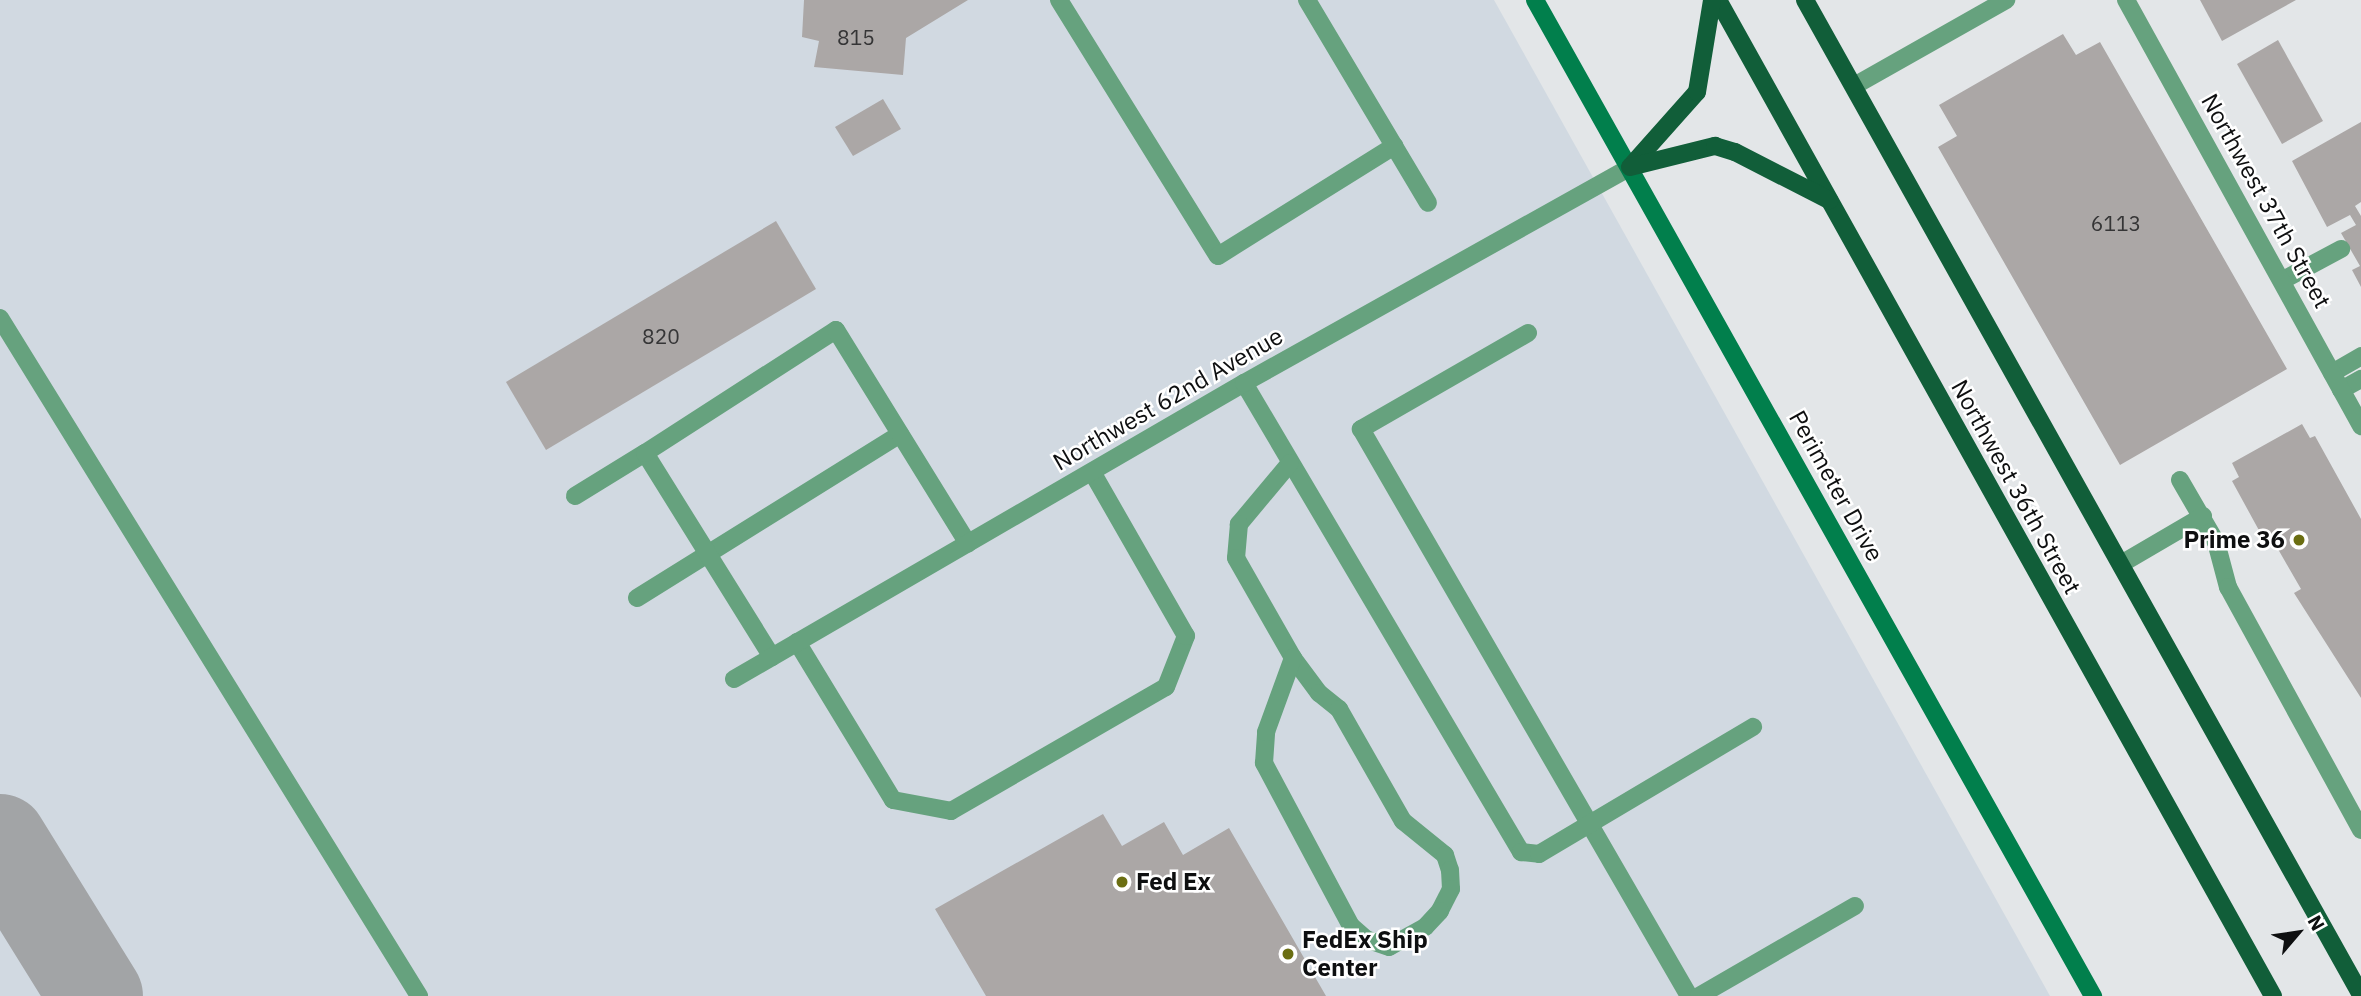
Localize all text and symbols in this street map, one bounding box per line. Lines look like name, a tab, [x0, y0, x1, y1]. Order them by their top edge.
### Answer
house number: 815	[837, 24, 875, 50]
street label: Northwest 37th Street	[2195, 89, 2337, 313]
house number: 6113	[2091, 210, 2141, 236]
street label: Northwest 62nd Avenue	[1048, 321, 1288, 477]
house number: 820	[642, 323, 680, 349]
street label: Northwest 36th Street	[1945, 375, 2087, 599]
street label: Perimeter Drive	[1783, 406, 1889, 566]
place label: Prime 36	[2184, 526, 2285, 554]
marker: Prime 36	[2291, 532, 2307, 548]
place label: Fed Ex	[1136, 868, 1211, 896]
marker: Fed Ex	[1114, 874, 1130, 890]
north arrow	[2263, 898, 2333, 968]
text: N	[2303, 911, 2330, 935]
place label: FedEx Ship Center	[1302, 926, 1428, 982]
marker: FedEx Ship Center	[1280, 946, 1296, 962]

